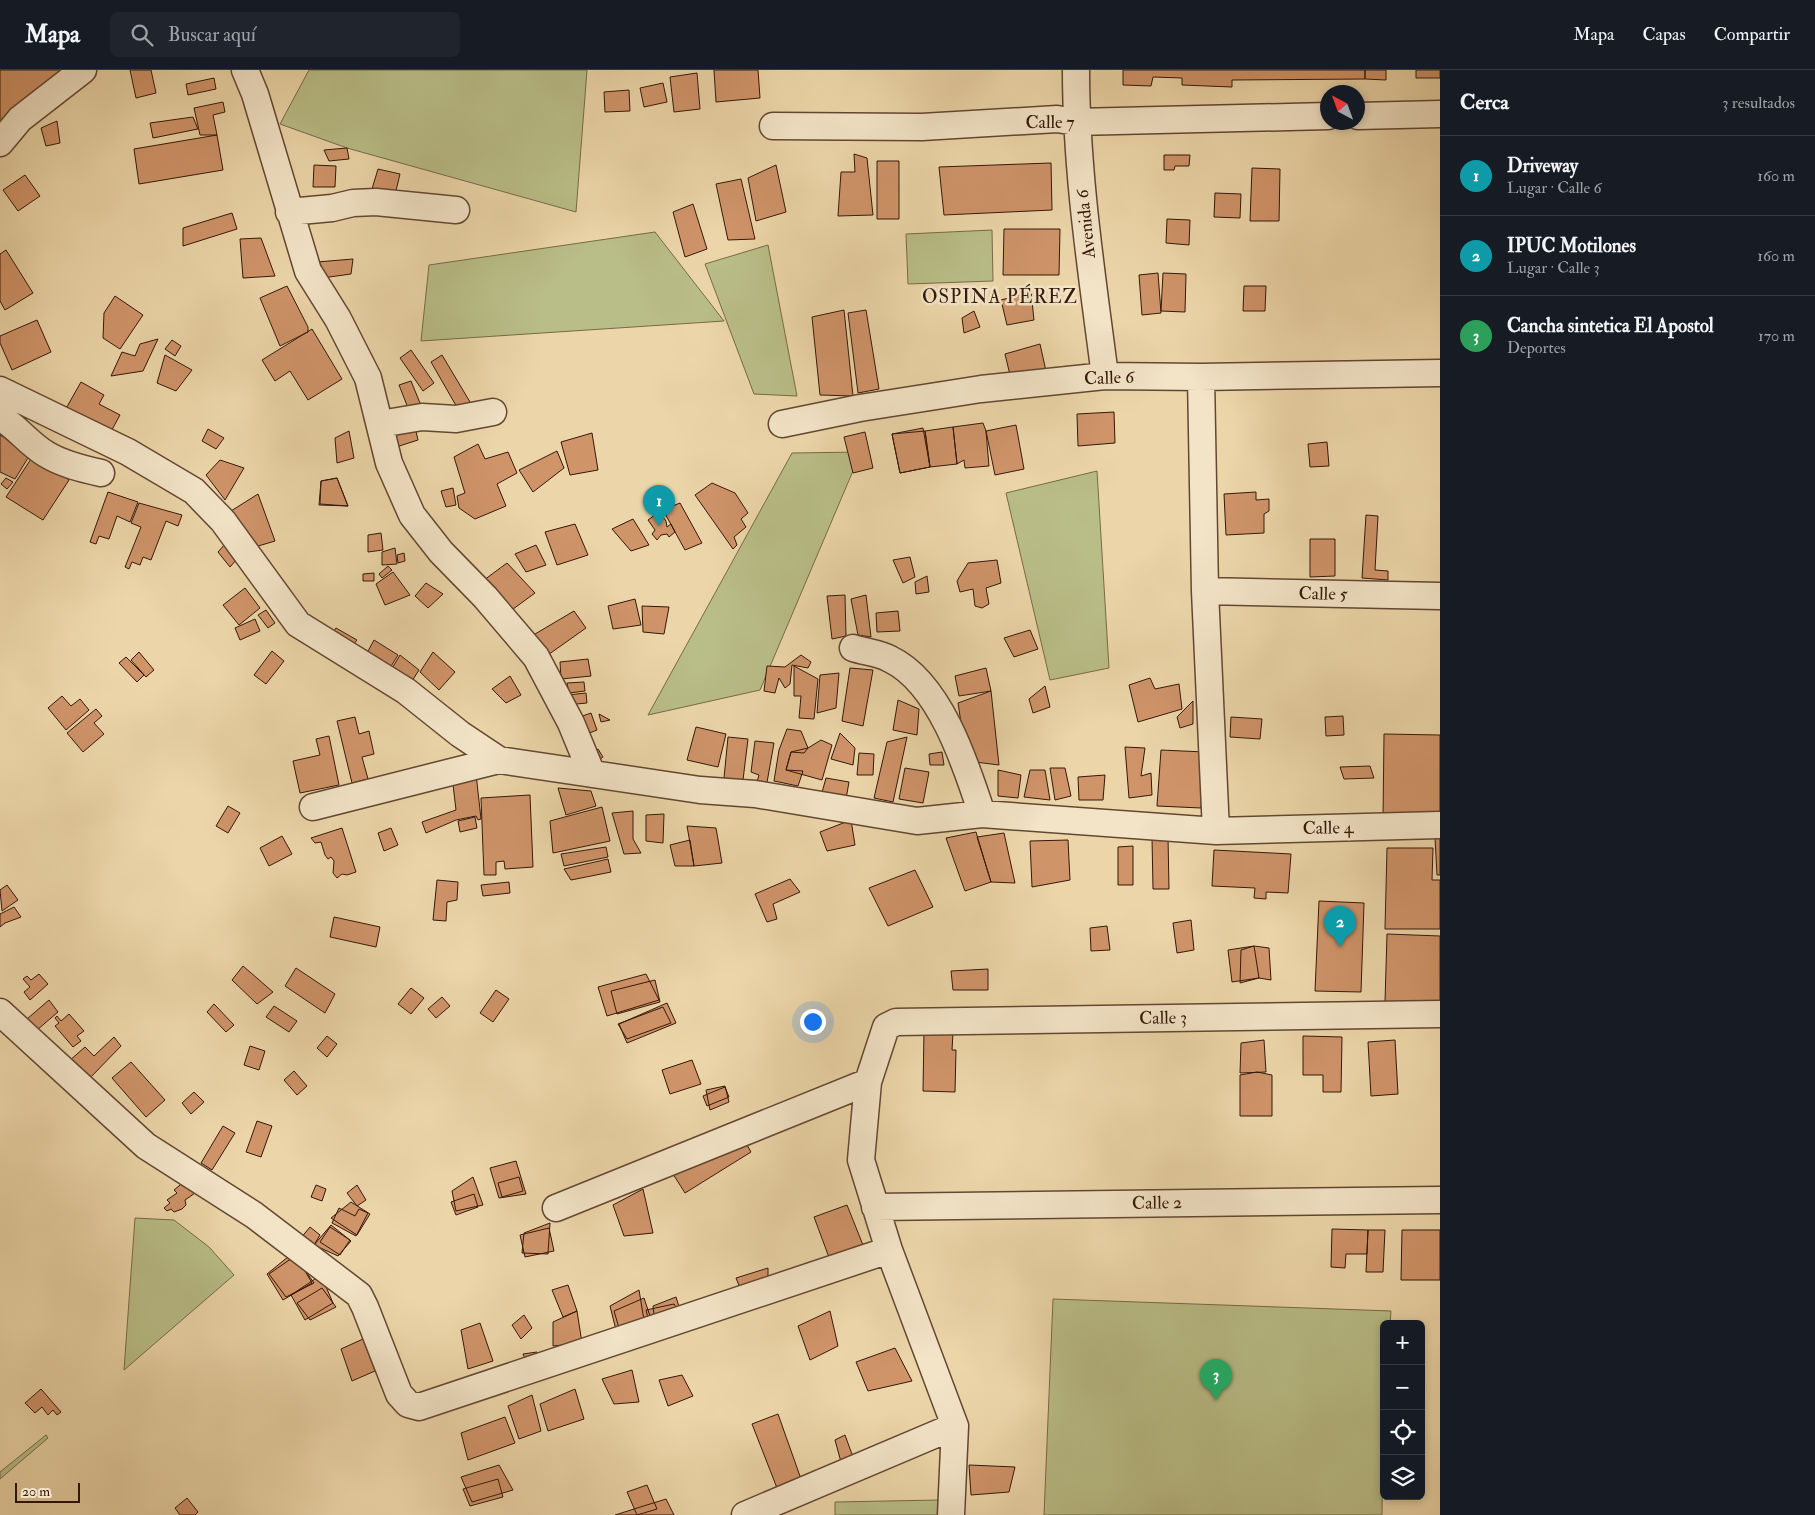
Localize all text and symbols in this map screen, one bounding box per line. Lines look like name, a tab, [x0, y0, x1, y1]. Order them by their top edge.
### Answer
search box	[110, 12, 460, 57]
text: Mapa	[25, 19, 80, 50]
icon: search	[128, 21, 156, 49]
text: Buscar aquí	[168, 23, 256, 47]
text: Mapa	[1573, 23, 1615, 46]
text: Capas	[1643, 23, 1686, 46]
text: Compartir	[1714, 23, 1790, 46]
north arrow	[1320, 85, 1365, 130]
text: Cerca	[1460, 89, 1509, 116]
text: 3 resultados	[1722, 93, 1795, 113]
street label: Calle 7	[1025, 111, 1075, 134]
text: Driveway	[1507, 154, 1578, 178]
text: 1	[1473, 166, 1479, 186]
text: 160 m	[1757, 166, 1795, 186]
text: Lugar · Calle 6	[1507, 178, 1602, 198]
street label: Avenida 6	[1071, 187, 1101, 261]
text: IPUC Motilones	[1507, 234, 1636, 258]
text: 2	[1472, 246, 1480, 266]
text: 160 m	[1757, 246, 1795, 266]
text: Lugar · Calle 3	[1507, 258, 1600, 278]
district label: OSPINA PÉREZ	[922, 283, 1078, 309]
text: Cancha sintetica El Apostol	[1507, 314, 1714, 338]
text: 3	[1473, 326, 1479, 346]
text: 170 m	[1758, 326, 1795, 346]
text: Deportes	[1507, 338, 1566, 358]
street label: Calle 6	[1084, 366, 1135, 390]
pin: 1	[643, 485, 675, 526]
street label: Calle 5	[1298, 582, 1348, 606]
street label: Calle 4	[1302, 816, 1355, 840]
pin: 2	[1324, 906, 1356, 947]
street label: Calle 3	[1139, 1006, 1187, 1030]
your location	[800, 1009, 826, 1035]
street label: Calle 2	[1132, 1191, 1182, 1215]
map controls	[1380, 1320, 1425, 1500]
button: +	[1380, 1320, 1425, 1365]
pin: 3	[1200, 1359, 1232, 1400]
button: −	[1380, 1365, 1425, 1410]
button: locate	[1380, 1410, 1425, 1455]
button: layers	[1380, 1455, 1425, 1500]
scale bar	[15, 1480, 80, 1503]
text: 20 m	[22, 1483, 50, 1500]

